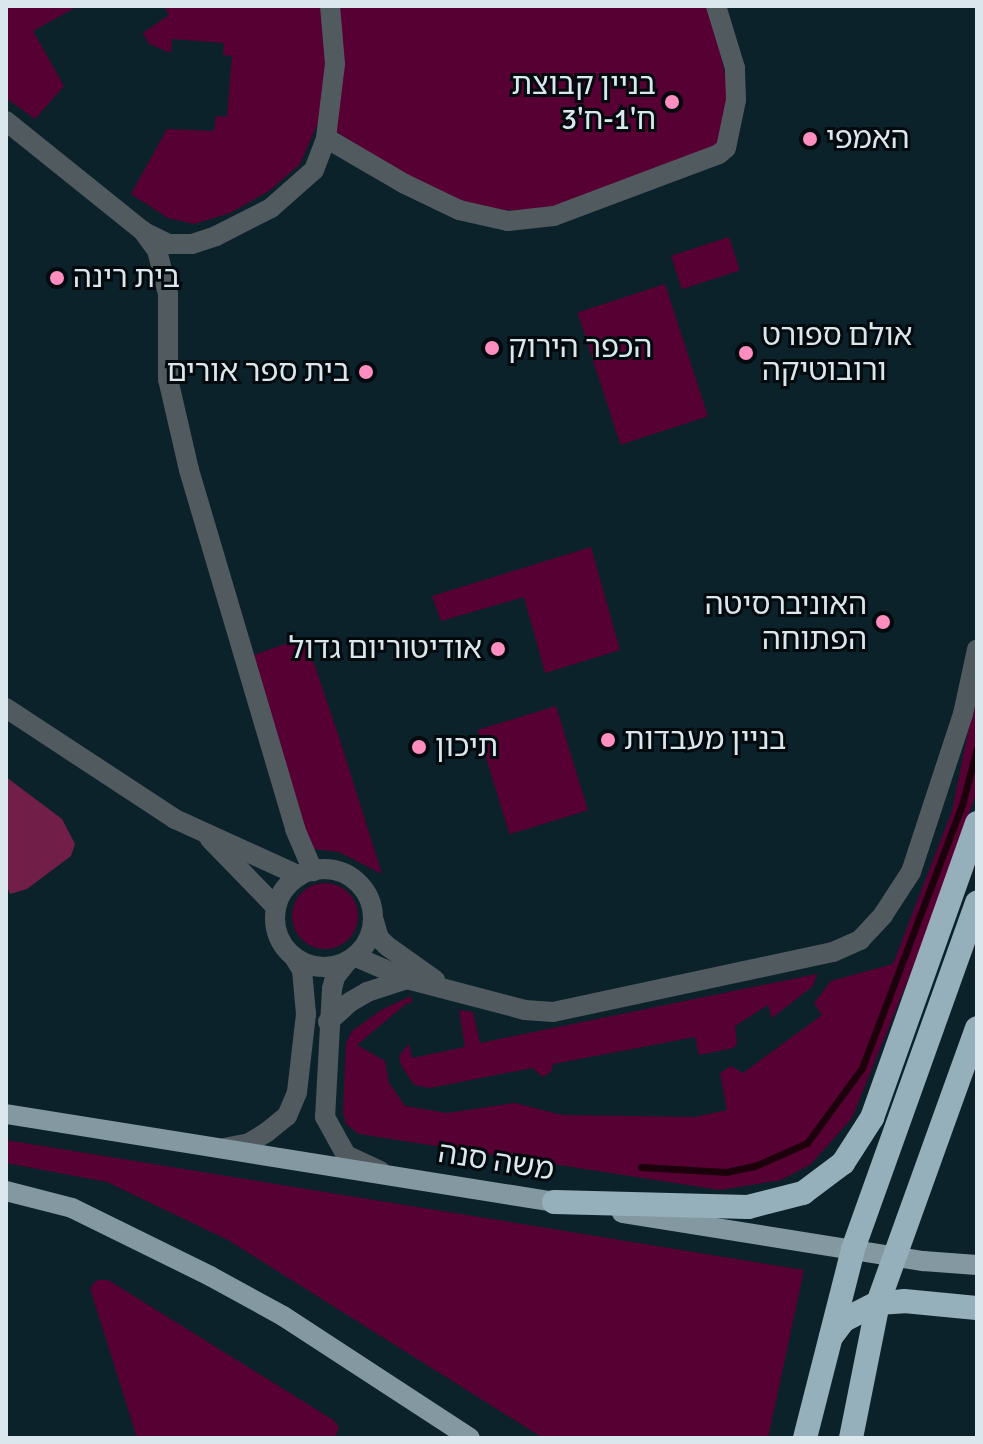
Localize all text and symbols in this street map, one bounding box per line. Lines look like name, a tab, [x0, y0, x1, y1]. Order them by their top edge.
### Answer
place label: בניין קבוצת ח'1-ח'3	[511, 67, 656, 138]
marker: בניין קבוצת ח'1-ח'3	[663, 93, 681, 111]
place label: האמפי	[826, 121, 910, 157]
marker: האמפי	[801, 130, 819, 148]
place label: בית רינה	[73, 260, 180, 296]
marker: בית רינה	[48, 269, 66, 287]
place label: אולם ספורט ורובוטיקה	[762, 318, 913, 388]
place label: הכפר הירוק	[508, 330, 652, 366]
marker: הכפר הירוק	[483, 339, 501, 357]
marker: אולם ספורט ורובוטיקה	[737, 344, 755, 362]
place label: בית ספר אורים	[166, 354, 350, 390]
marker: בית ספר אורים	[357, 363, 375, 381]
place label: האוניברסיטה הפתוחה	[705, 587, 867, 658]
marker: האוניברסיטה הפתוחה	[874, 613, 892, 631]
place label: אודיטוריום גדול	[289, 631, 482, 667]
marker: אודיטוריום גדול	[489, 640, 507, 658]
place label: בניין מעבדות	[624, 722, 787, 758]
place label: תיכון	[435, 729, 498, 765]
marker: בניין מעבדות	[599, 731, 617, 749]
marker: תיכון	[410, 738, 428, 756]
street label: משה סנה	[436, 1135, 556, 1189]

